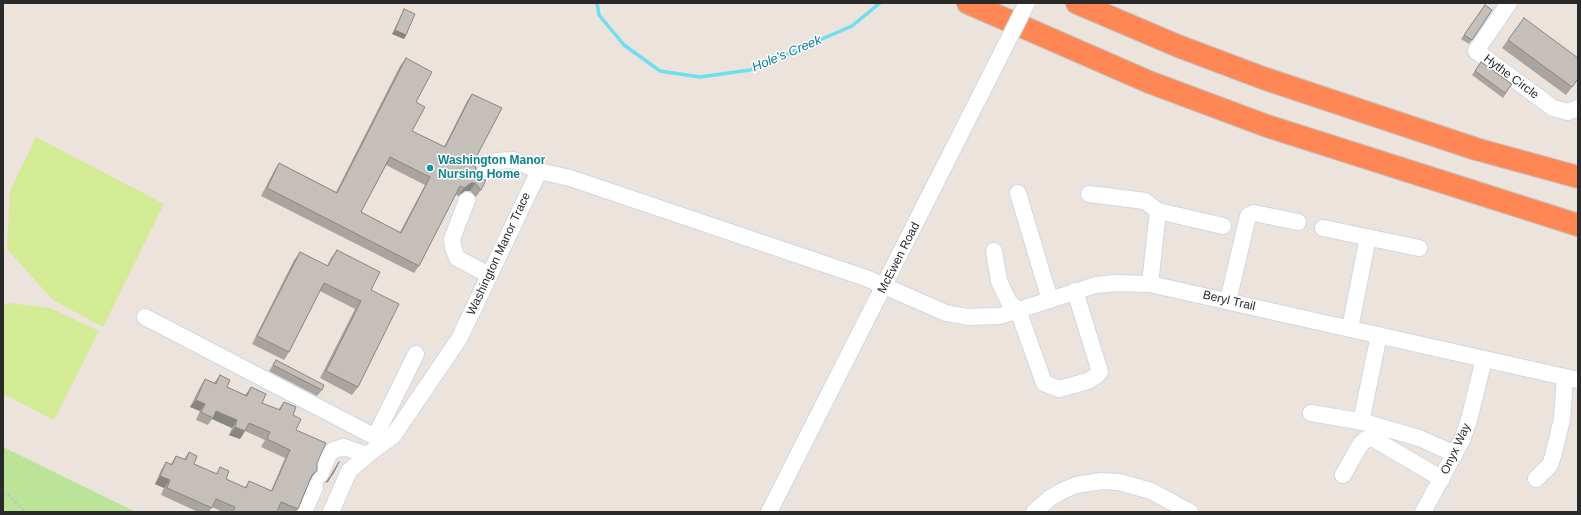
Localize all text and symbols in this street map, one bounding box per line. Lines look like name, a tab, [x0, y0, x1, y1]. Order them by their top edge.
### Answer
water label: Hole's Creek	[750, 32, 824, 76]
street label: Hythe Circle	[1481, 52, 1541, 102]
place label: Washington Manor Nursing Home	[438, 154, 546, 182]
marker: Washington Manor Nursing Home	[425, 163, 435, 173]
street label: Washington Manor Trace	[464, 190, 534, 318]
street label: McEwen Road	[875, 220, 923, 296]
street label: Beryl Trail	[1201, 288, 1257, 314]
street label: Onyx Way	[1438, 421, 1474, 477]

